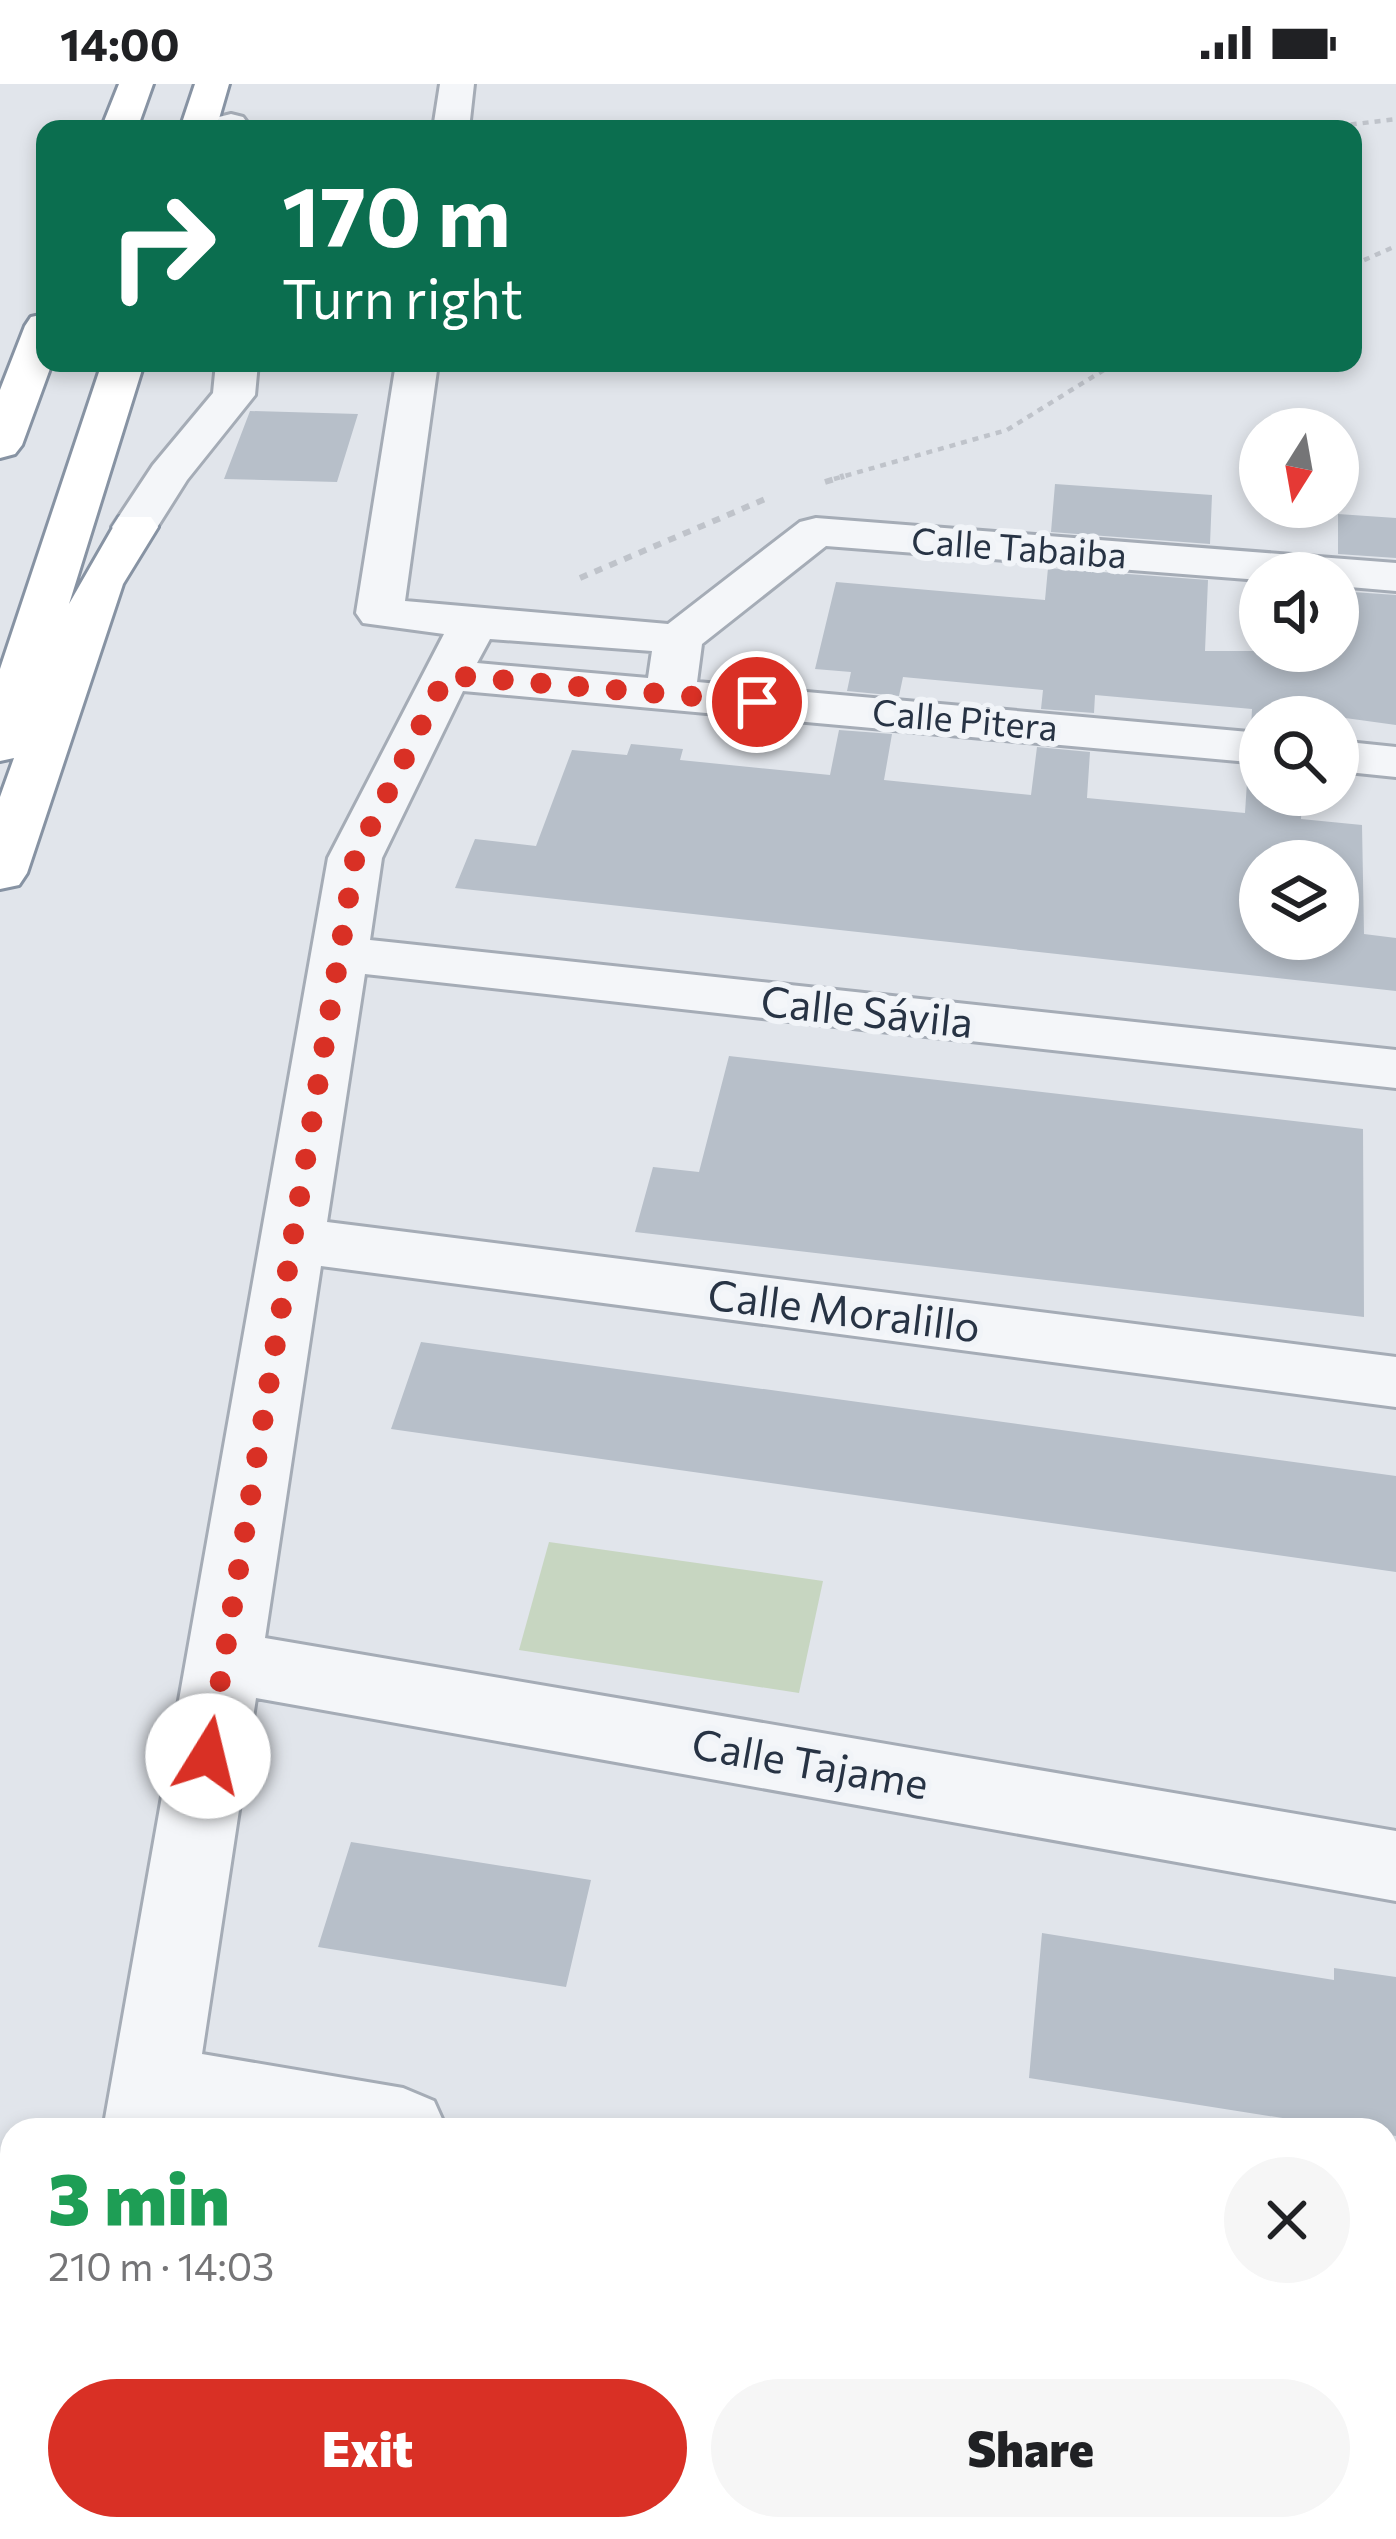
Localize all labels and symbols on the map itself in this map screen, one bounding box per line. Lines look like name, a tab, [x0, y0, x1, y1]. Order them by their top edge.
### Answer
north arrow	[1239, 408, 1359, 528]
street label: Calle Tabaiba	[910, 517, 1128, 575]
pin	[706, 651, 808, 753]
street label: Calle Pitera	[871, 688, 1060, 748]
street label: Calle Sávila	[758, 973, 976, 1047]
street label: Calle Moralillo	[705, 1267, 983, 1351]
position arrow	[145, 1693, 271, 1819]
street label: Calle Tajame	[688, 1716, 933, 1808]

